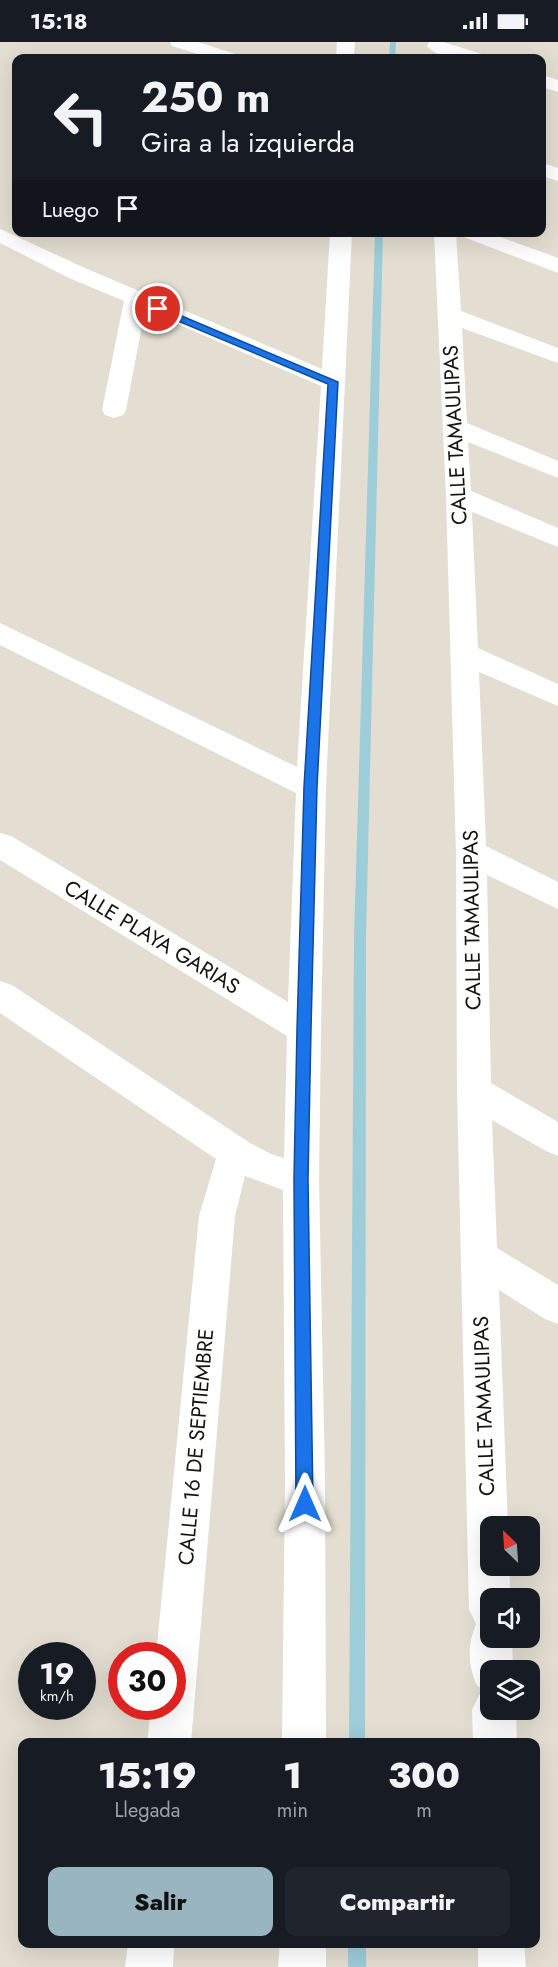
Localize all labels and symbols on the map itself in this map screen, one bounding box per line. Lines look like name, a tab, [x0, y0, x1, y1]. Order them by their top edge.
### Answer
pin	[132, 283, 183, 334]
street label: CALLE TAMAULIPAS	[435, 344, 475, 526]
street label: CALLE TAMAULIPAS	[455, 830, 489, 1010]
street label: CALLE PLAYA GARIAS	[58, 873, 246, 1001]
street label: CALLE TAMAULIPAS	[466, 1315, 502, 1497]
street label: CALLE 16 DE SEPTIEMBRE	[171, 1328, 221, 1566]
position arrow	[273, 1472, 337, 1536]
north arrow	[480, 1516, 540, 1576]
speed limit sign: 30	[108, 1642, 186, 1720]

